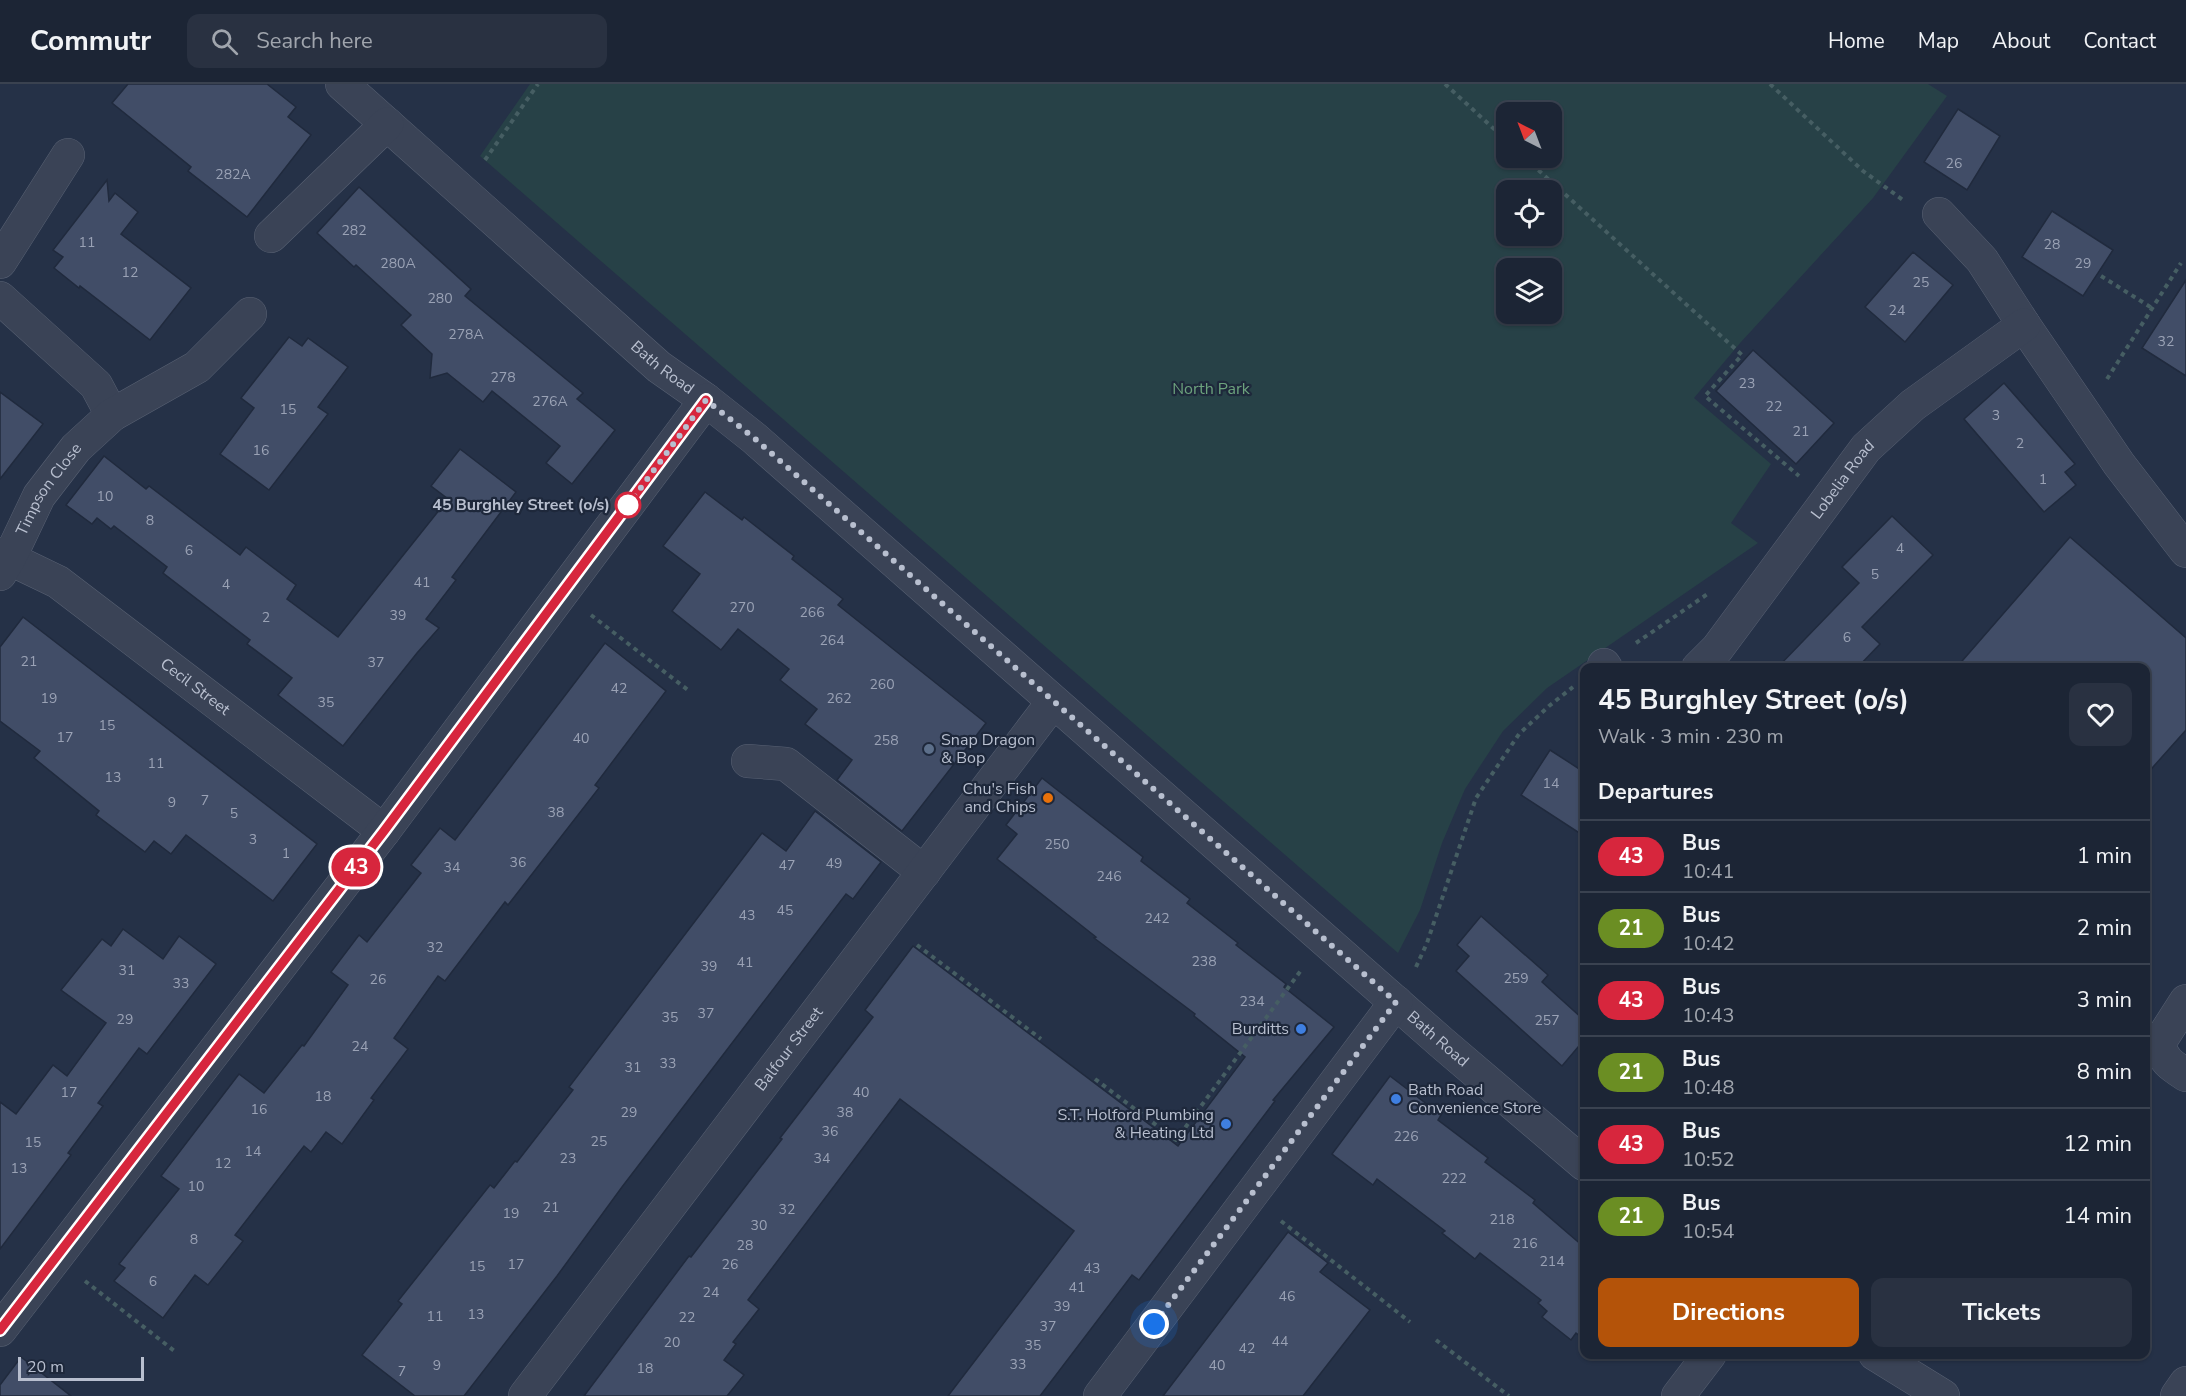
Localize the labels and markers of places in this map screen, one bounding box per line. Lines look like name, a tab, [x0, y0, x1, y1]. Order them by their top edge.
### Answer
marker: 45 Burghley Street (o/s)	[615, 492, 641, 518]
place label: 45 Burghley Street (o/s)	[432, 494, 610, 516]
place label: Snap Dragon & Bop	[941, 729, 1035, 769]
marker: Snap Dragon & Bop	[922, 742, 936, 756]
place label: Chu's Fish and Chips	[963, 778, 1036, 818]
marker: Chu's Fish and Chips	[1041, 791, 1055, 805]
place label: Burditts	[1232, 1018, 1289, 1040]
marker: Burditts	[1294, 1022, 1308, 1036]
place label: Bath Road Convenience Store	[1408, 1079, 1541, 1119]
marker: Bath Road Convenience Store	[1389, 1092, 1403, 1106]
place label: S.T. Holford Plumbing & Heating Ltd	[1057, 1104, 1214, 1144]
marker: S.T. Holford Plumbing & Heating Ltd	[1219, 1117, 1233, 1131]

